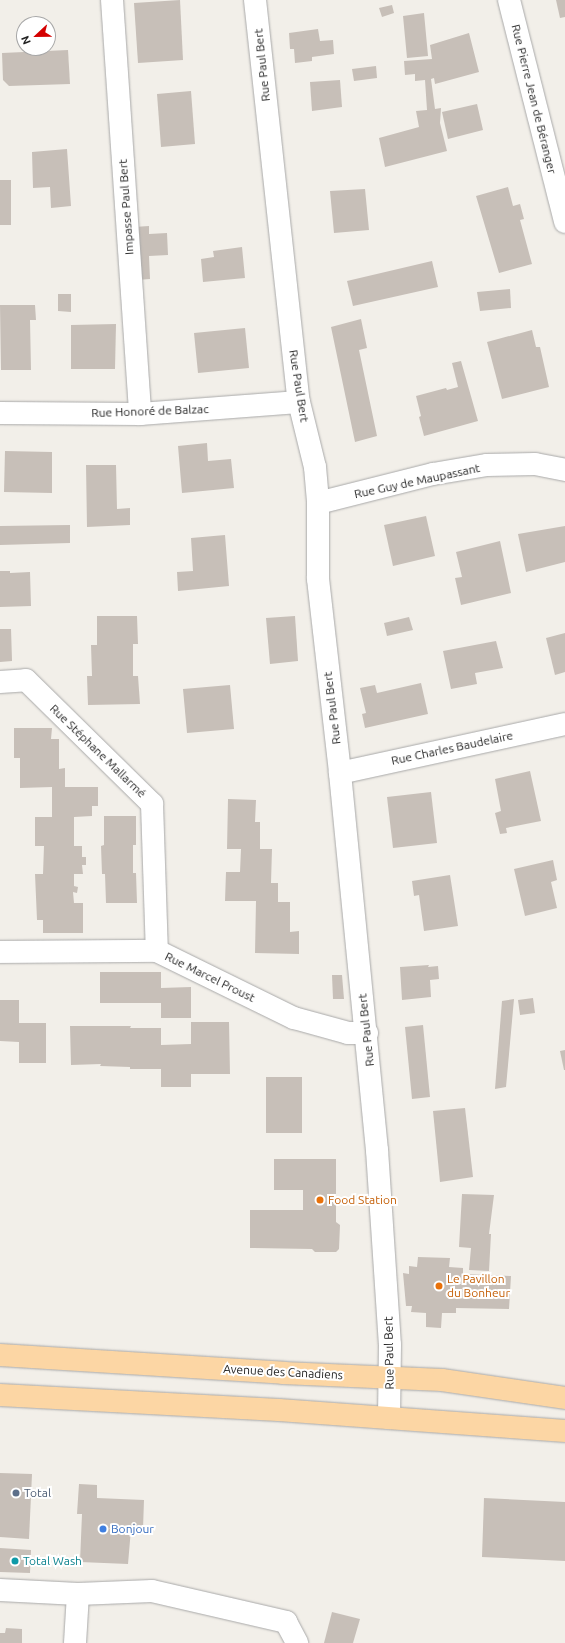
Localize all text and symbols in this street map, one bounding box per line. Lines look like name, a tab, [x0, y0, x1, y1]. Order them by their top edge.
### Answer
north arrow	[16, 16, 56, 56]
street label: Rue Pierre Jean de Béranger	[508, 23, 560, 175]
street label: Rue Paul Bert	[251, 28, 273, 102]
text: N	[19, 34, 33, 46]
street label: Impasse Paul Bert	[115, 159, 137, 255]
street label: Rue Paul Bert	[286, 349, 312, 423]
street label: Rue Honoré de Balzac	[91, 402, 209, 420]
street label: Rue Guy de Maupassant	[353, 461, 481, 501]
street label: Rue Paul Bert	[320, 671, 344, 745]
street label: Rue Stéphane Mallarmé	[47, 701, 149, 801]
street label: Rue Charles Baudelaire	[390, 728, 514, 768]
street label: Rue Marcel Proust	[163, 949, 257, 1005]
street label: Rue Paul Bert	[355, 993, 377, 1067]
place label: Food Station	[328, 1193, 397, 1207]
marker: Food Station	[315, 1195, 325, 1205]
place label: Le Pavillon du Bonheur	[447, 1272, 510, 1300]
marker: Le Pavillon du Bonheur	[434, 1281, 444, 1291]
street label: Rue Paul Bert	[381, 1316, 397, 1390]
street label: Avenue des Canadiens	[223, 1362, 343, 1382]
place label: Total	[24, 1486, 51, 1500]
marker: Total	[11, 1488, 21, 1498]
place label: Bonjour	[111, 1522, 154, 1536]
marker: Bonjour	[98, 1524, 108, 1534]
place label: Total Wash	[23, 1554, 82, 1568]
marker: Total Wash	[10, 1556, 20, 1566]

